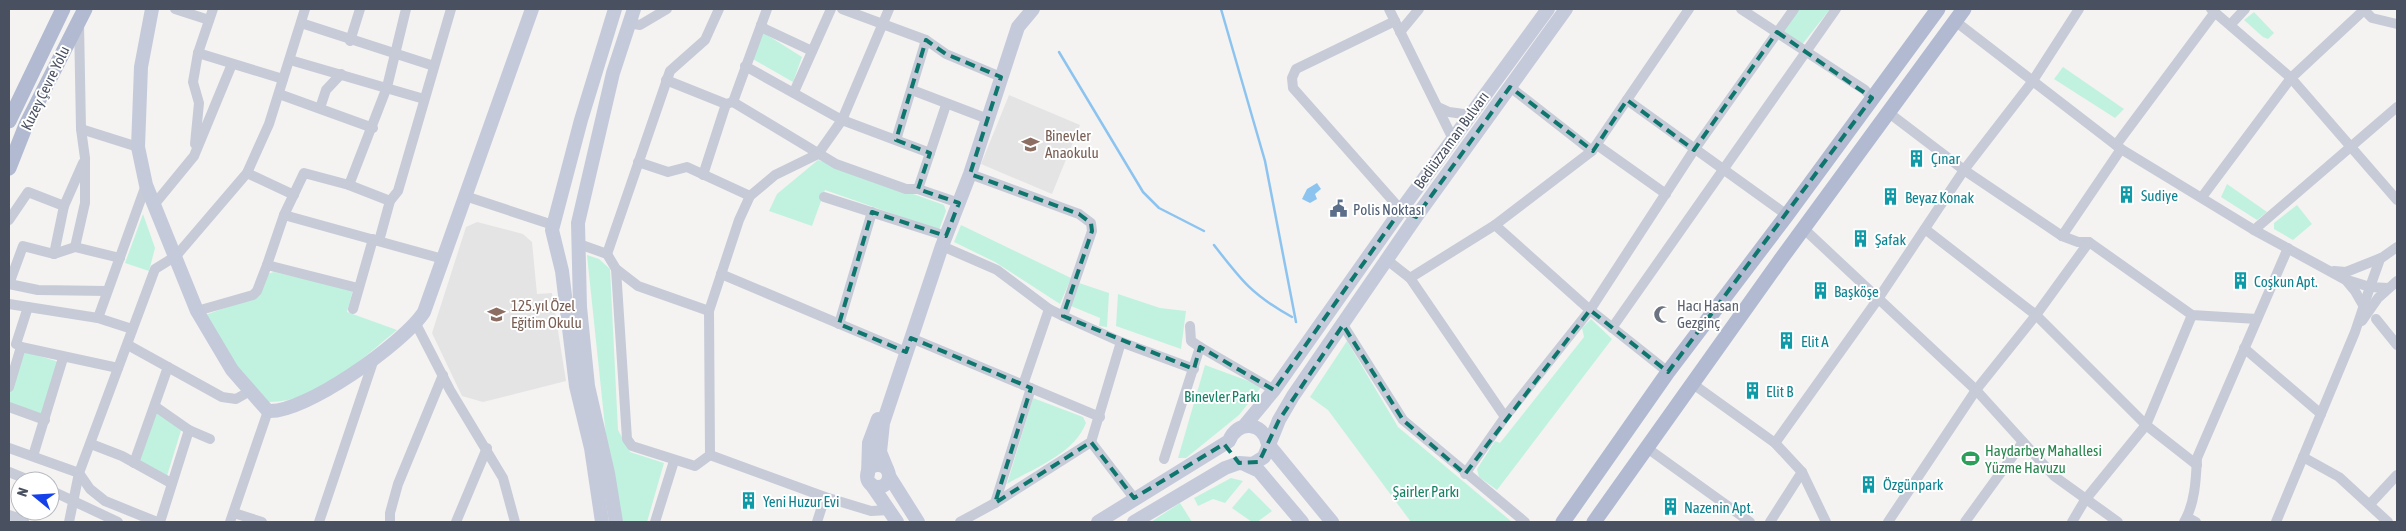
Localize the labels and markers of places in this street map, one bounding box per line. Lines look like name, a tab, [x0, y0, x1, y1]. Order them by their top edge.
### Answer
place label: Binevler Anaokulu	[1045, 127, 1099, 161]
school or university icon: Binevler Anaokulu	[1021, 134, 1041, 154]
building icon: Çınar	[1907, 148, 1927, 168]
place label: Çınar	[1931, 150, 1960, 167]
building icon: Sudiye	[2117, 185, 2137, 205]
building icon: Beyaz Konak	[1881, 187, 1901, 207]
place label: Sudiye	[2141, 187, 2178, 204]
place label: Beyaz Konak	[1905, 189, 1975, 206]
public building icon: Polis Noktası	[1329, 199, 1349, 219]
place label: Polis Noktası	[1353, 201, 1425, 218]
building icon: Şafak	[1851, 229, 1871, 249]
place label: Şafak	[1875, 231, 1906, 248]
building icon: Coşkun Apt.	[2230, 271, 2250, 291]
place label: Coşkun Apt.	[2254, 273, 2318, 290]
building icon: Başköşe	[1810, 281, 1830, 301]
place label: Başköşe	[1834, 283, 1879, 300]
place label: 125.yıl Özel Eğitim Okulu	[511, 297, 582, 331]
place label: Hacı Hasan Gezginç	[1677, 297, 1739, 331]
school or university icon: 125.yıl Özel Eğitim Okulu	[487, 304, 507, 324]
mosque icon: Hacı Hasan Gezginç	[1653, 304, 1673, 324]
building icon: Elit A	[1777, 331, 1797, 351]
place label: Elit A	[1801, 333, 1829, 350]
building icon: Elit B	[1742, 381, 1762, 401]
place label: Elit B	[1766, 383, 1793, 400]
place label: Haydarbey Mahallesi Yüzme Havuzu	[1985, 442, 2102, 476]
sports icon: Haydarbey Mahallesi Yüzme Havuzu	[1961, 449, 1981, 469]
building icon: Özgünpark	[1859, 474, 1879, 494]
place label: Özgünpark	[1883, 476, 1944, 493]
building icon: Yeni Huzur Evi	[739, 491, 759, 511]
place label: Yeni Huzur Evi	[763, 493, 839, 510]
building icon: Nazenin Apt.	[1660, 497, 1680, 517]
place label: Nazenin Apt.	[1684, 499, 1754, 516]

